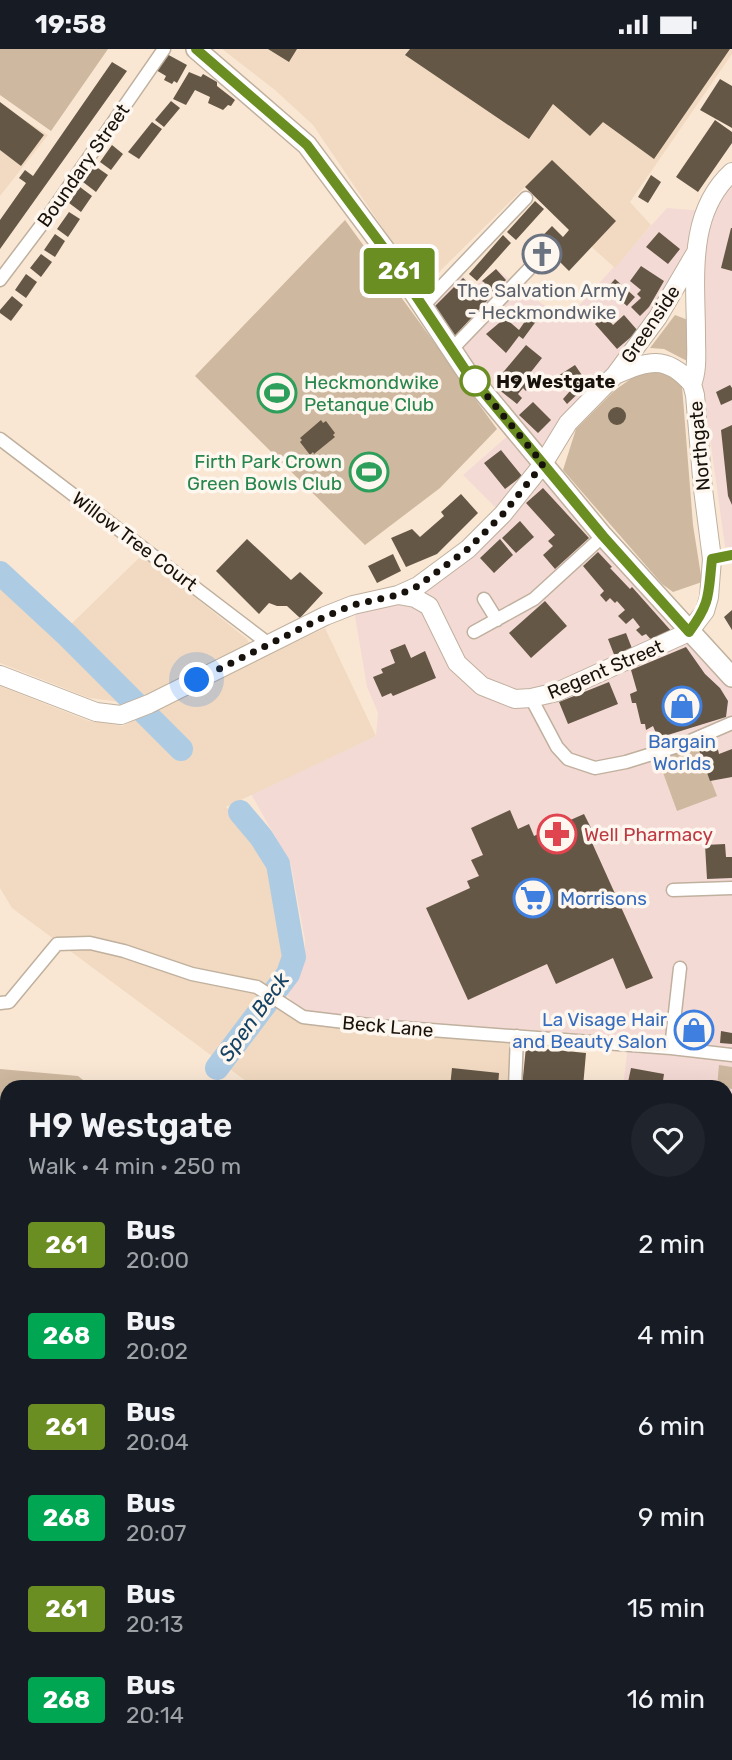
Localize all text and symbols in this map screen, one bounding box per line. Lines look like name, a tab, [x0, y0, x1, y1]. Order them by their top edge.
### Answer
text: 19:58	[35, 9, 107, 40]
street label: Boundary Street	[32, 99, 135, 231]
church icon: The Salvation Army - Heckmondwike	[521, 233, 563, 275]
line badge: 261	[359, 248, 439, 294]
text: 261	[378, 257, 420, 285]
place label: The Salvation Army - Heckmondwike	[457, 279, 627, 324]
street label: Greenside	[616, 281, 685, 368]
marker: H9 Westgate	[460, 366, 490, 396]
place label: H9 Westgate	[496, 370, 616, 393]
place label: Heckmondwike Petanque Club	[304, 371, 439, 416]
sports icon: Heckmondwike Petanque Club	[256, 372, 298, 414]
street label: Northgate	[684, 400, 715, 492]
place label: Firth Park Crown Green Bowls Club	[187, 450, 342, 495]
sports icon: Firth Park Crown Green Bowls Club	[348, 451, 390, 493]
street label: Willow Tree Court	[68, 487, 202, 596]
street label: Regent Street	[544, 635, 667, 704]
your location	[179, 662, 214, 697]
shop icon: Bargain Worlds	[661, 685, 703, 727]
place label: Bargain Worlds	[648, 730, 716, 775]
pharmacy icon: Well Pharmacy	[536, 813, 578, 855]
place label: Well Pharmacy	[584, 823, 713, 846]
supermarket icon: Morrisons	[512, 877, 554, 919]
place label: Morrisons	[560, 887, 647, 910]
water label: Spen Beck	[213, 967, 295, 1066]
place label: La Visage Hair and Beauty Salon	[512, 1008, 668, 1053]
shop icon: La Visage Hair and Beauty Salon	[673, 1009, 715, 1051]
street label: Beck Lane	[341, 1011, 435, 1042]
button: heart	[631, 1103, 705, 1177]
text: H9 Westgate	[28, 1106, 232, 1145]
text: Walk · 4 min · 250 m	[28, 1152, 241, 1180]
text: Bus	[126, 1215, 175, 1246]
text: 2 min	[638, 1229, 705, 1260]
text: 261	[45, 1231, 88, 1259]
text: 20:00	[126, 1246, 189, 1274]
text: Bus	[126, 1306, 175, 1337]
text: 4 min	[637, 1320, 705, 1351]
text: 268	[43, 1322, 90, 1350]
text: 20:02	[126, 1337, 188, 1365]
text: Bus	[126, 1397, 175, 1428]
text: 6 min	[638, 1411, 705, 1442]
text: 261	[45, 1413, 88, 1441]
text: 20:04	[126, 1428, 189, 1456]
text: Bus	[126, 1488, 175, 1519]
text: 9 min	[638, 1502, 705, 1533]
text: 268	[43, 1504, 90, 1532]
text: 20:07	[126, 1519, 186, 1547]
text: Bus	[126, 1579, 175, 1610]
text: 15 min	[627, 1593, 705, 1624]
text: 261	[45, 1595, 88, 1623]
text: 20:13	[126, 1610, 184, 1638]
text: Bus	[126, 1670, 175, 1701]
text: 16 min	[627, 1684, 705, 1715]
text: 268	[43, 1686, 90, 1714]
text: 20:14	[126, 1701, 184, 1729]

